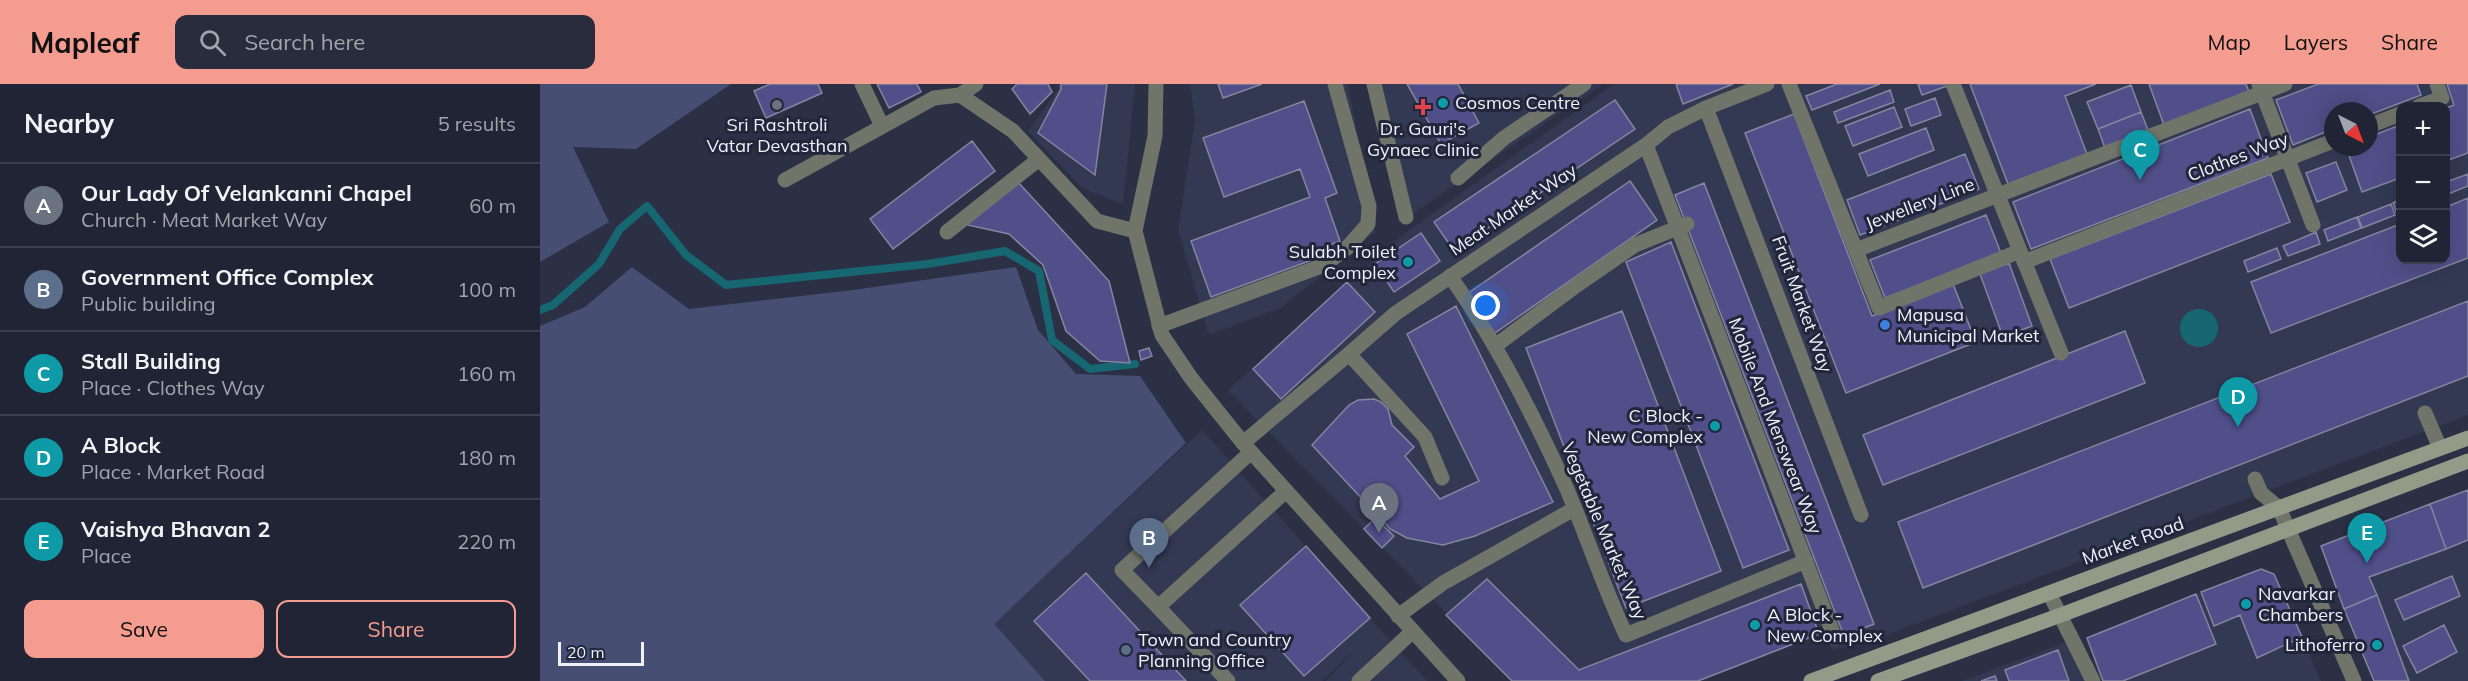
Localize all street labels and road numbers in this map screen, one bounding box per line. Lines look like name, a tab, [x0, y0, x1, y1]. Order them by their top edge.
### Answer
street label: Clothes Way	[2184, 127, 2292, 186]
street label: Meat Market Way	[1445, 158, 1581, 261]
street label: Jewellery Line	[1862, 172, 1978, 235]
street label: Fruit Market Way	[1767, 232, 1838, 376]
street label: Mobile And Menswear Way	[1724, 314, 1828, 538]
street label: Vegetable Market Way	[1557, 439, 1652, 623]
street label: Market Road	[2079, 511, 2187, 570]

